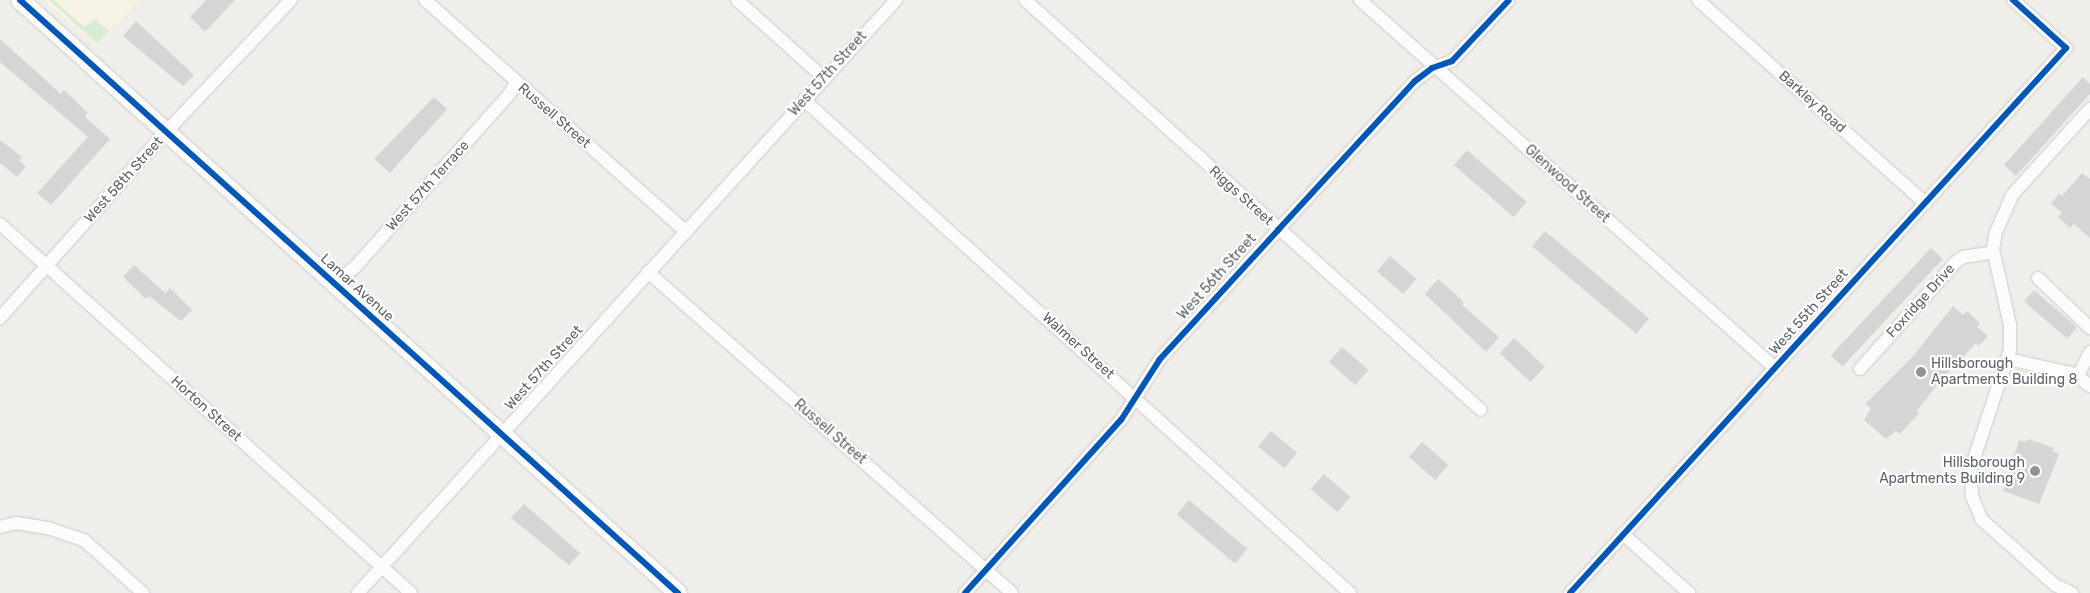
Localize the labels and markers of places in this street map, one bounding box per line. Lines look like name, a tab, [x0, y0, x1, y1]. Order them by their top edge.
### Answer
place label: Hillsborough Apartments Building 8	[1931, 356, 2077, 388]
marker: Hillsborough Apartments Building 8	[1915, 366, 1927, 378]
place label: Hillsborough Apartments Building 9	[1879, 455, 2025, 488]
marker: Hillsborough Apartments Building 9	[2029, 465, 2041, 477]

